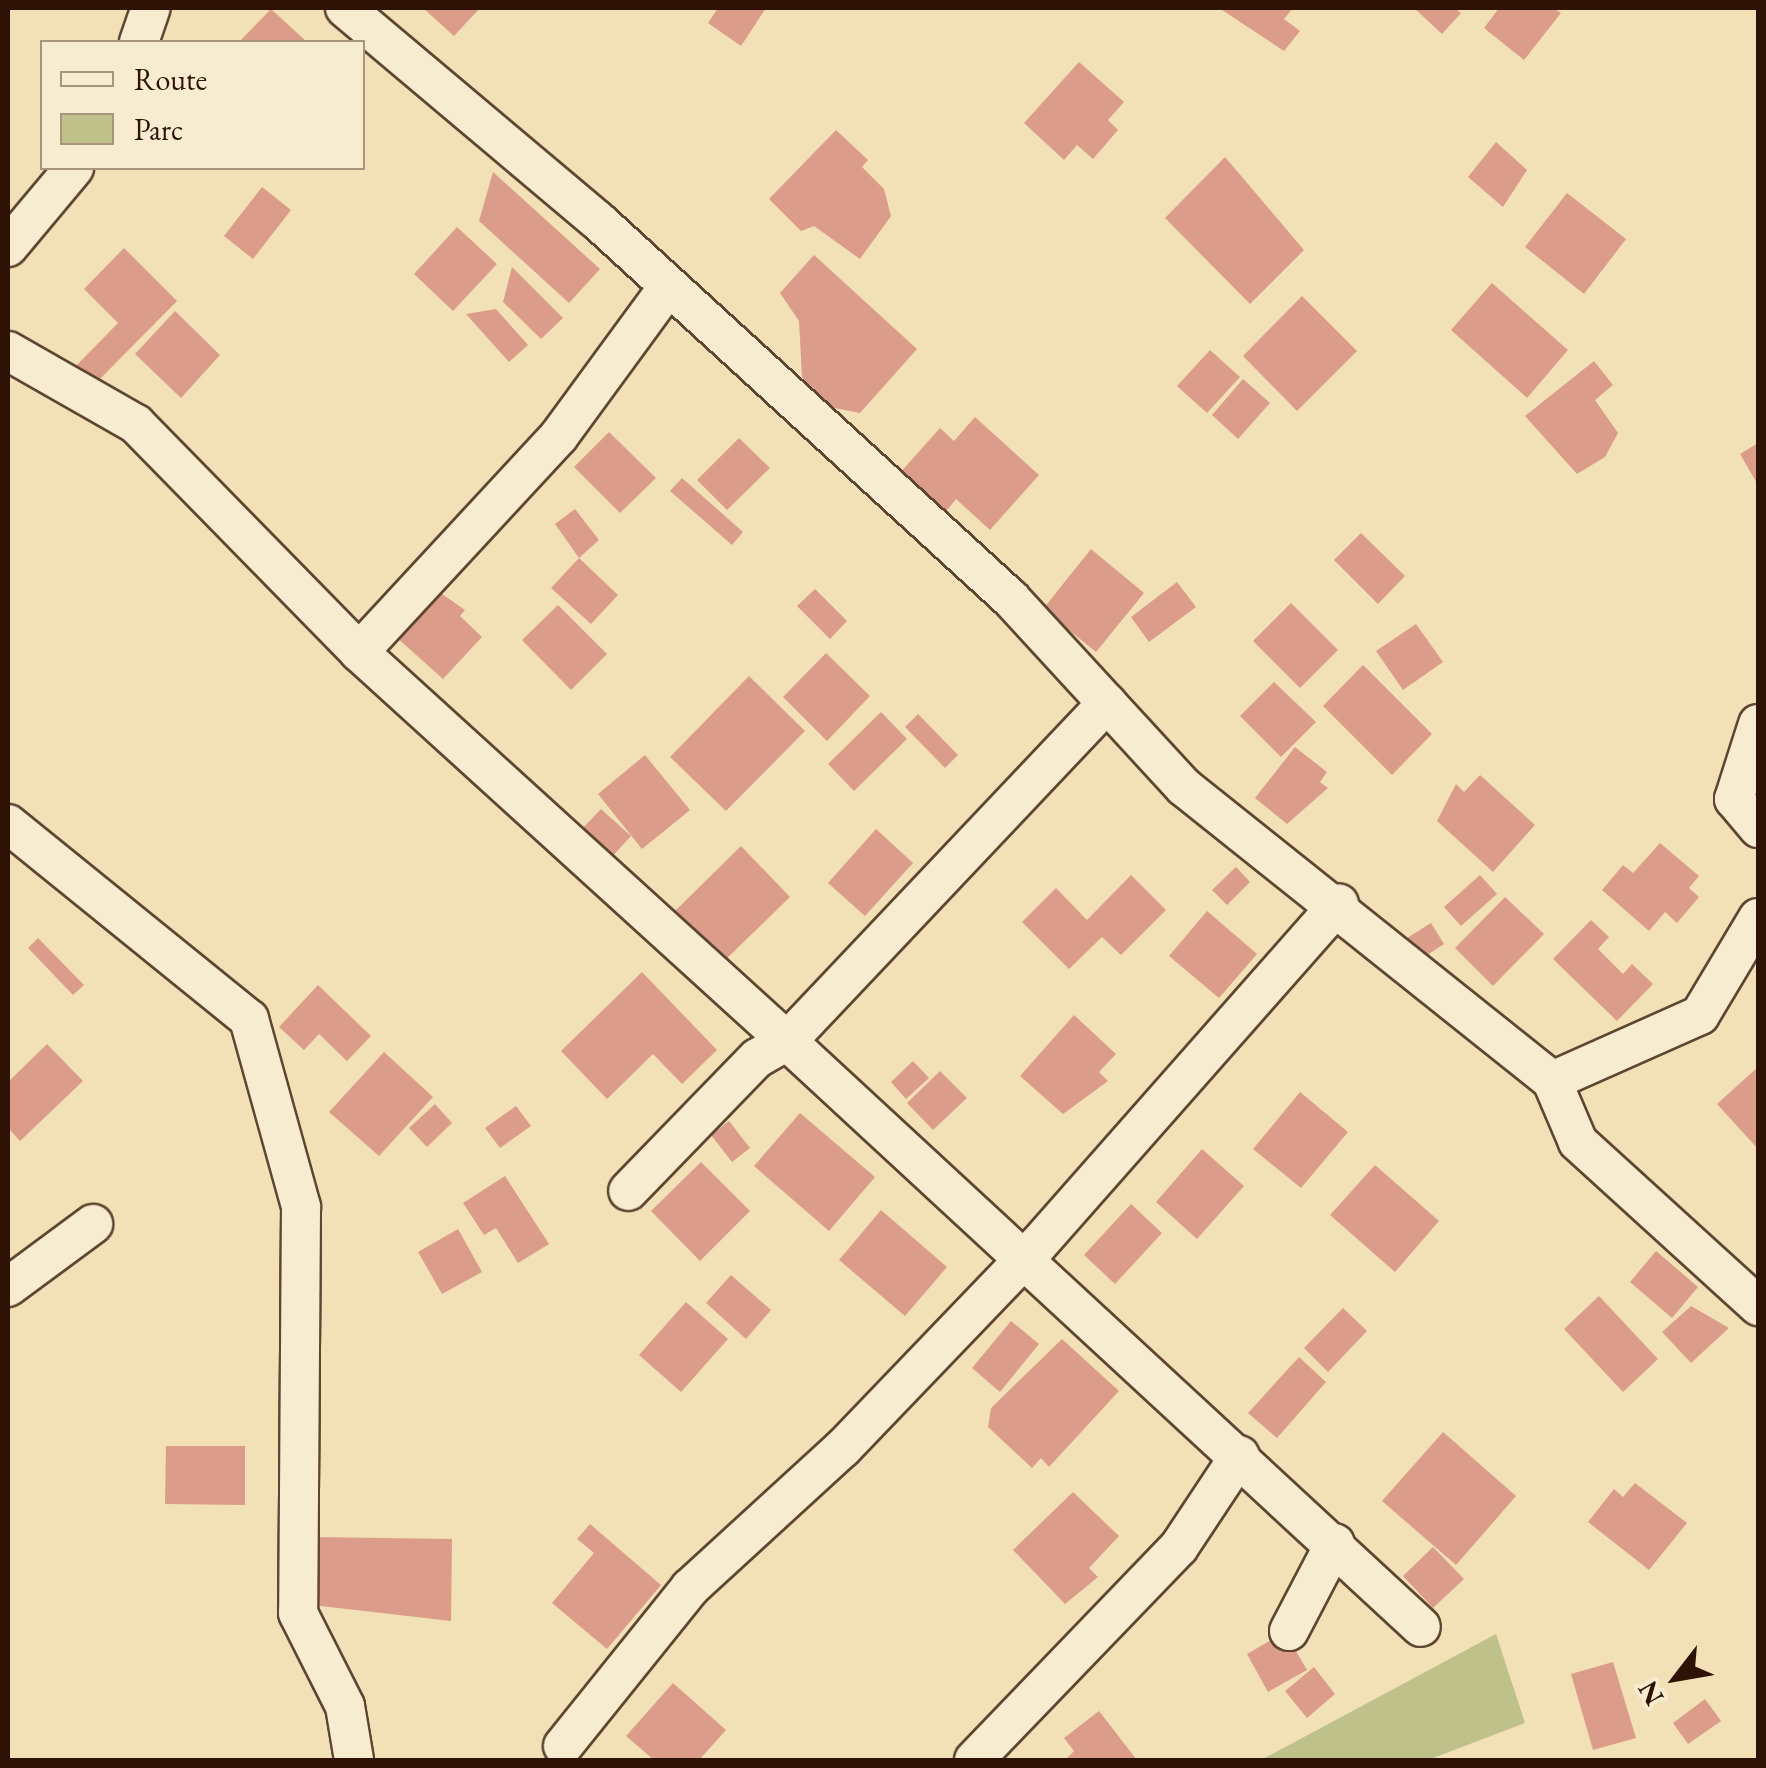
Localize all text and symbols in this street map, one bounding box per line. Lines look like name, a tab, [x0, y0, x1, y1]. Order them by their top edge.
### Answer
legend	[40, 40, 365, 170]
text: Route	[134, 60, 207, 99]
text: Parc	[134, 110, 183, 149]
north arrow	[1626, 1628, 1726, 1728]
text: N	[1629, 1674, 1672, 1712]

